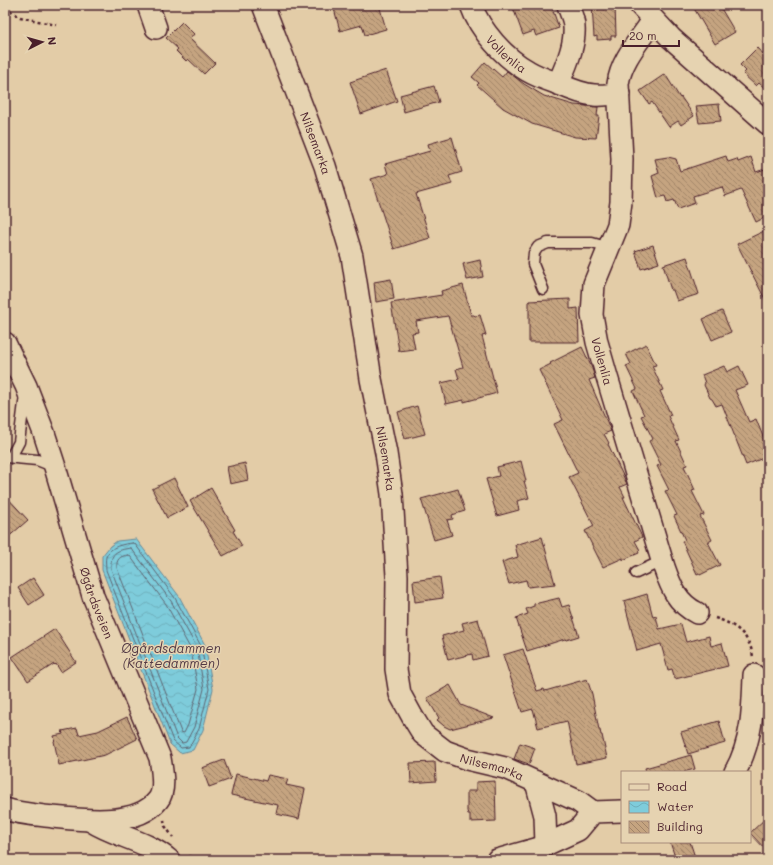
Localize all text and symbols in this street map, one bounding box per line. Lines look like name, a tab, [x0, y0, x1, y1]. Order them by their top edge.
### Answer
north arrow	[22, 22, 62, 62]
scale bar	[623, 22, 679, 48]
text: 20 m	[629, 27, 657, 43]
street label: Vollenlia	[483, 31, 530, 76]
text: N	[45, 36, 60, 46]
street label: Nilsemarka	[297, 110, 335, 176]
street label: Vollenlia	[588, 336, 617, 387]
street label: Nilsemarka	[373, 425, 399, 492]
street label: Øgårdsveien	[77, 565, 118, 641]
water label: Øgårdsdammen (Kattedammen)	[121, 639, 221, 671]
street label: Nilsemarka	[458, 749, 527, 784]
legend	[621, 771, 751, 843]
text: Road	[657, 778, 687, 794]
text: Water	[657, 798, 694, 814]
text: Building	[657, 818, 703, 834]

